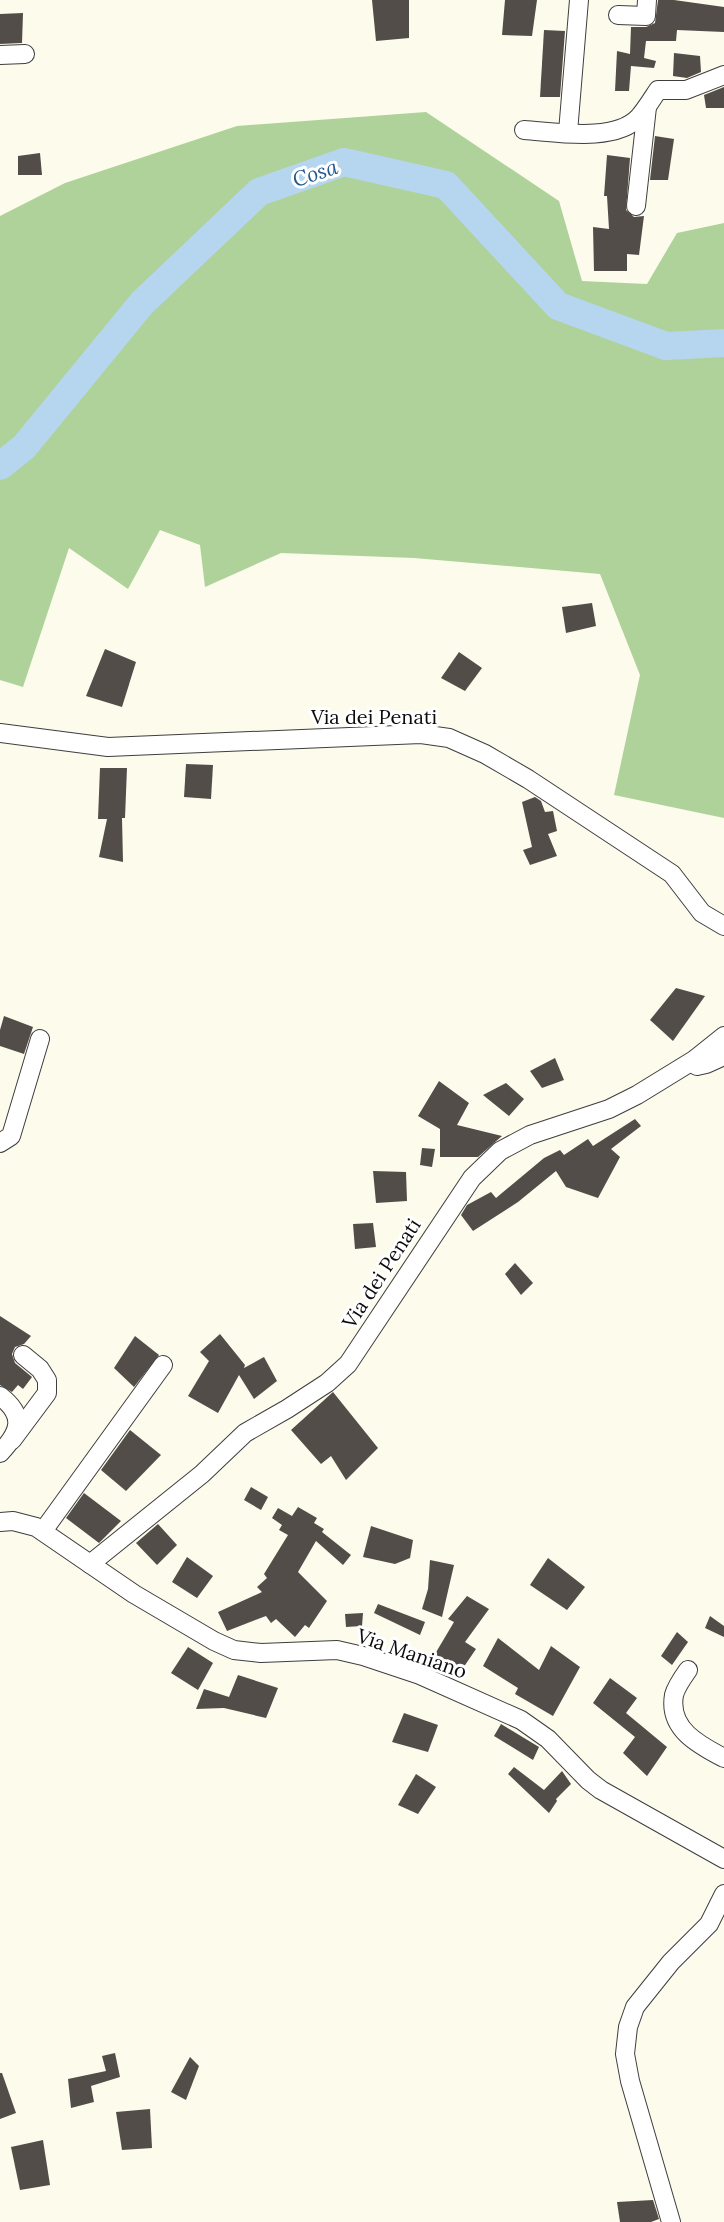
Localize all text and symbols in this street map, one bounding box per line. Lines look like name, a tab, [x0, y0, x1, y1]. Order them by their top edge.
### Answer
water label: Cosa	[289, 153, 341, 193]
street label: Via dei Penati	[310, 704, 437, 729]
street label: Via dei Penati	[336, 1213, 426, 1334]
street label: Via Maniano	[353, 1622, 470, 1683]

